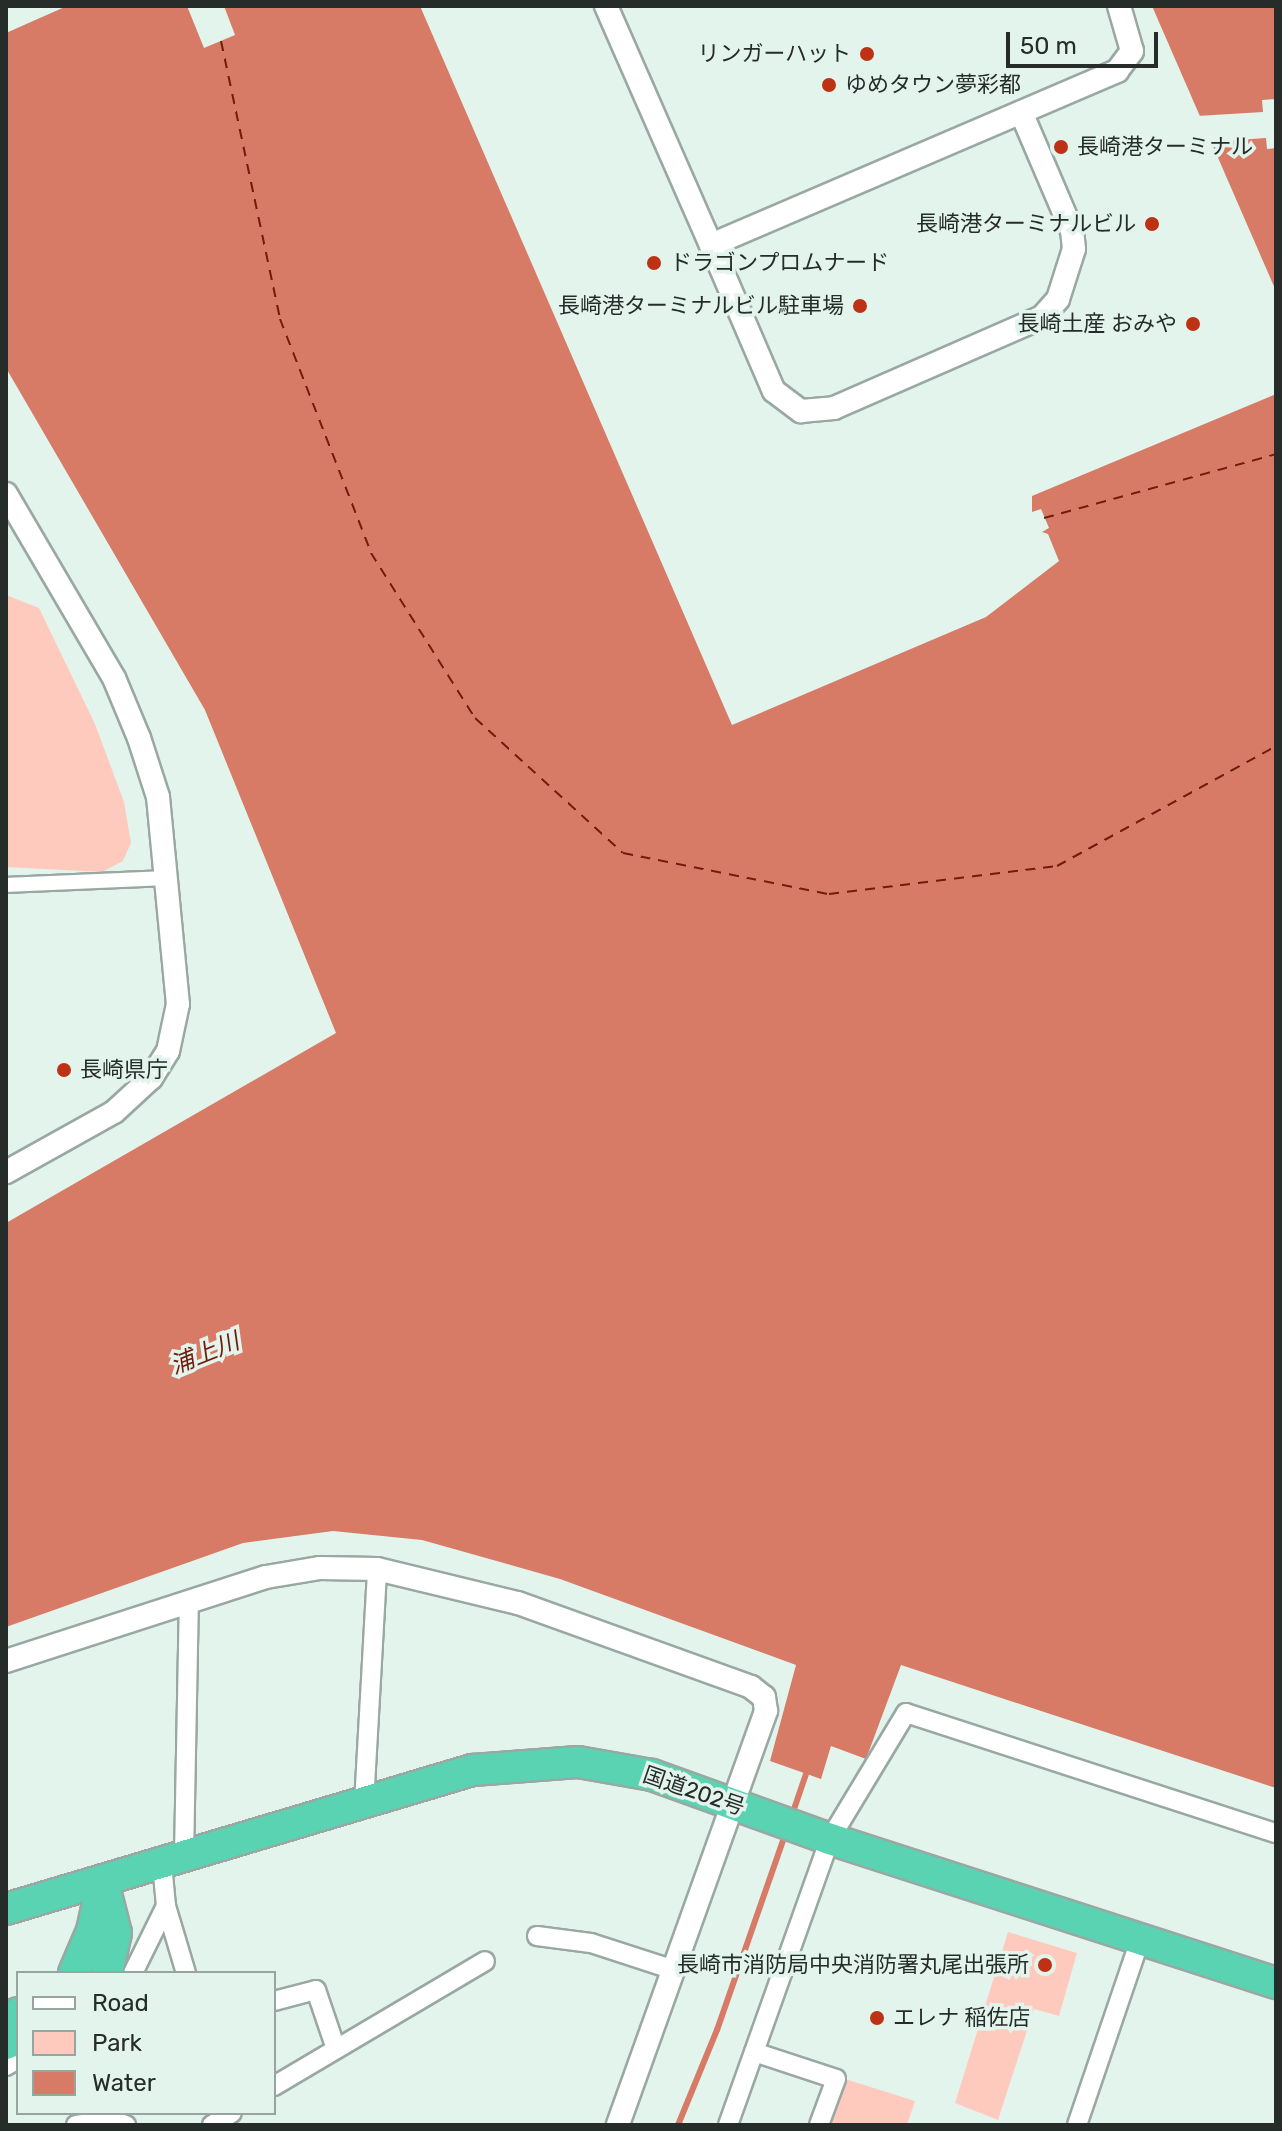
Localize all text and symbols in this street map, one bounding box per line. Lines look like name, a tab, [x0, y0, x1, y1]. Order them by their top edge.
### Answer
scale bar	[1010, 16, 1162, 66]
text: 50 m	[1020, 32, 1077, 60]
place label: リンガーハット	[697, 41, 851, 67]
marker: リンガーハット	[858, 45, 876, 63]
place label: ゆめタウン夢彩都	[845, 72, 1021, 98]
marker: ゆめタウン夢彩都	[820, 76, 838, 94]
place label: 長崎港ターミナル	[1077, 134, 1253, 160]
marker: 長崎港ターミナル	[1052, 138, 1070, 156]
place label: 長崎港ターミナルビル	[916, 211, 1136, 237]
marker: 長崎港ターミナルビル	[1143, 215, 1161, 233]
place label: ドラゴンプロムナード	[670, 250, 890, 276]
marker: ドラゴンプロムナード	[645, 254, 663, 272]
place label: 長崎港ターミナルビル駐車場	[558, 293, 844, 319]
marker: 長崎港ターミナルビル駐車場	[851, 297, 869, 315]
place label: 長崎土産 おみや	[1018, 311, 1177, 337]
marker: 長崎土産 おみや	[1184, 315, 1202, 333]
place label: 長崎県庁	[80, 1057, 168, 1083]
marker: 長崎県庁	[55, 1061, 73, 1079]
water label: 浦上川	[166, 1327, 244, 1381]
street label: 国道202号	[640, 1761, 748, 1821]
place label: 長崎市消防局中央消防署丸尾出張所	[677, 1952, 1029, 1978]
marker: 長崎市消防局中央消防署丸尾出張所	[1036, 1956, 1054, 1974]
legend	[16, 1971, 276, 2115]
text: Road	[92, 1989, 149, 2017]
place label: エレナ 稲佐店	[893, 2005, 1030, 2031]
marker: エレナ 稲佐店	[868, 2009, 886, 2027]
text: Park	[92, 2029, 142, 2057]
text: Water	[92, 2069, 156, 2097]

